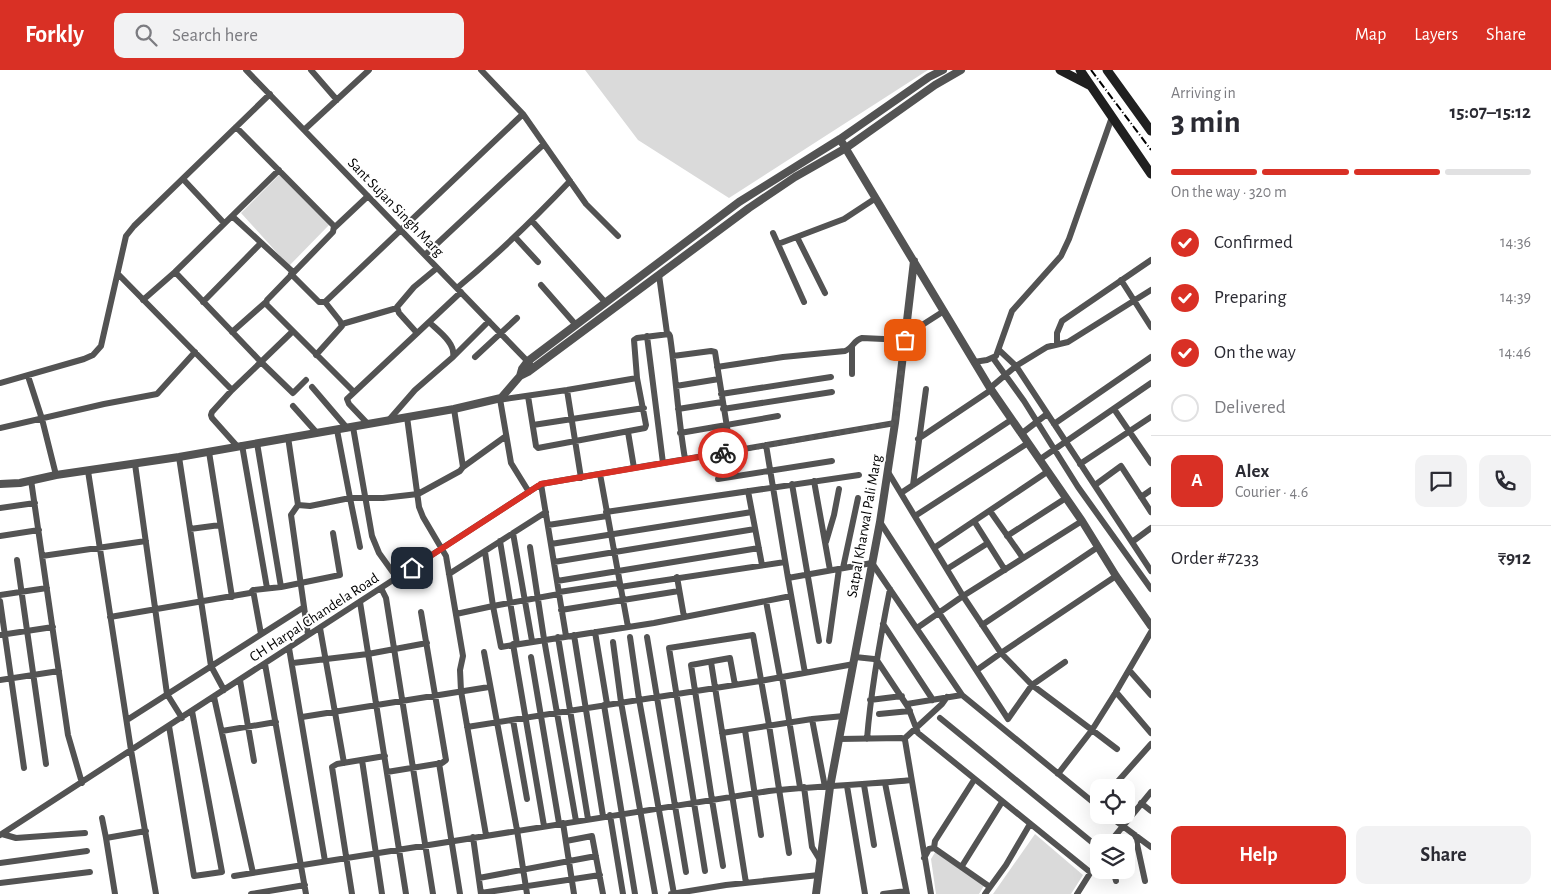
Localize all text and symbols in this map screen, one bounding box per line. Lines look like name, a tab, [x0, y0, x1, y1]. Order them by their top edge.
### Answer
search box	[114, 13, 464, 58]
icon: search	[132, 21, 160, 49]
text: Forkly	[25, 23, 84, 47]
text: Search here	[172, 26, 258, 45]
text: Map	[1355, 26, 1386, 44]
text: Layers	[1414, 26, 1458, 44]
text: Share	[1486, 26, 1526, 44]
text: Arriving in	[1171, 85, 1236, 101]
text: 15:07–15:12	[1450, 103, 1531, 122]
text: 3 min	[1171, 106, 1241, 138]
street label: Sant Sujan Singh Marg	[345, 155, 447, 260]
text: On the way · 320 m	[1171, 184, 1287, 200]
icon: check	[1171, 229, 1199, 257]
text: Confirmed	[1214, 233, 1293, 252]
text: 14:36	[1500, 234, 1531, 250]
icon: check	[1171, 284, 1199, 312]
text: Preparing	[1214, 288, 1287, 307]
text: 14:39	[1500, 289, 1531, 305]
pin	[884, 319, 926, 361]
icon: bag	[891, 326, 919, 354]
icon: check	[1171, 339, 1199, 367]
text: On the way	[1214, 343, 1296, 362]
text: 14:46	[1499, 344, 1531, 360]
text: Delivered	[1214, 398, 1286, 417]
courier	[698, 428, 748, 478]
icon: bike	[709, 439, 737, 467]
street label: Satpal Kharwal Pali Marg	[845, 453, 885, 599]
button: chat	[1415, 455, 1467, 507]
button: phone	[1479, 455, 1531, 507]
text: Alex	[1235, 462, 1269, 481]
text: A	[1191, 471, 1203, 490]
text: Courier · 4.6	[1235, 484, 1308, 500]
pin	[391, 547, 433, 589]
text: Order #7233	[1171, 549, 1259, 568]
text: ₹912	[1498, 549, 1531, 568]
icon: home	[398, 554, 426, 582]
street label: CH Harpal Chandela Road	[247, 570, 382, 665]
map controls	[1090, 779, 1135, 879]
button: locate	[1090, 779, 1135, 824]
button: Help	[1171, 826, 1346, 884]
button: Share	[1356, 826, 1531, 884]
button: layers	[1090, 834, 1135, 879]

